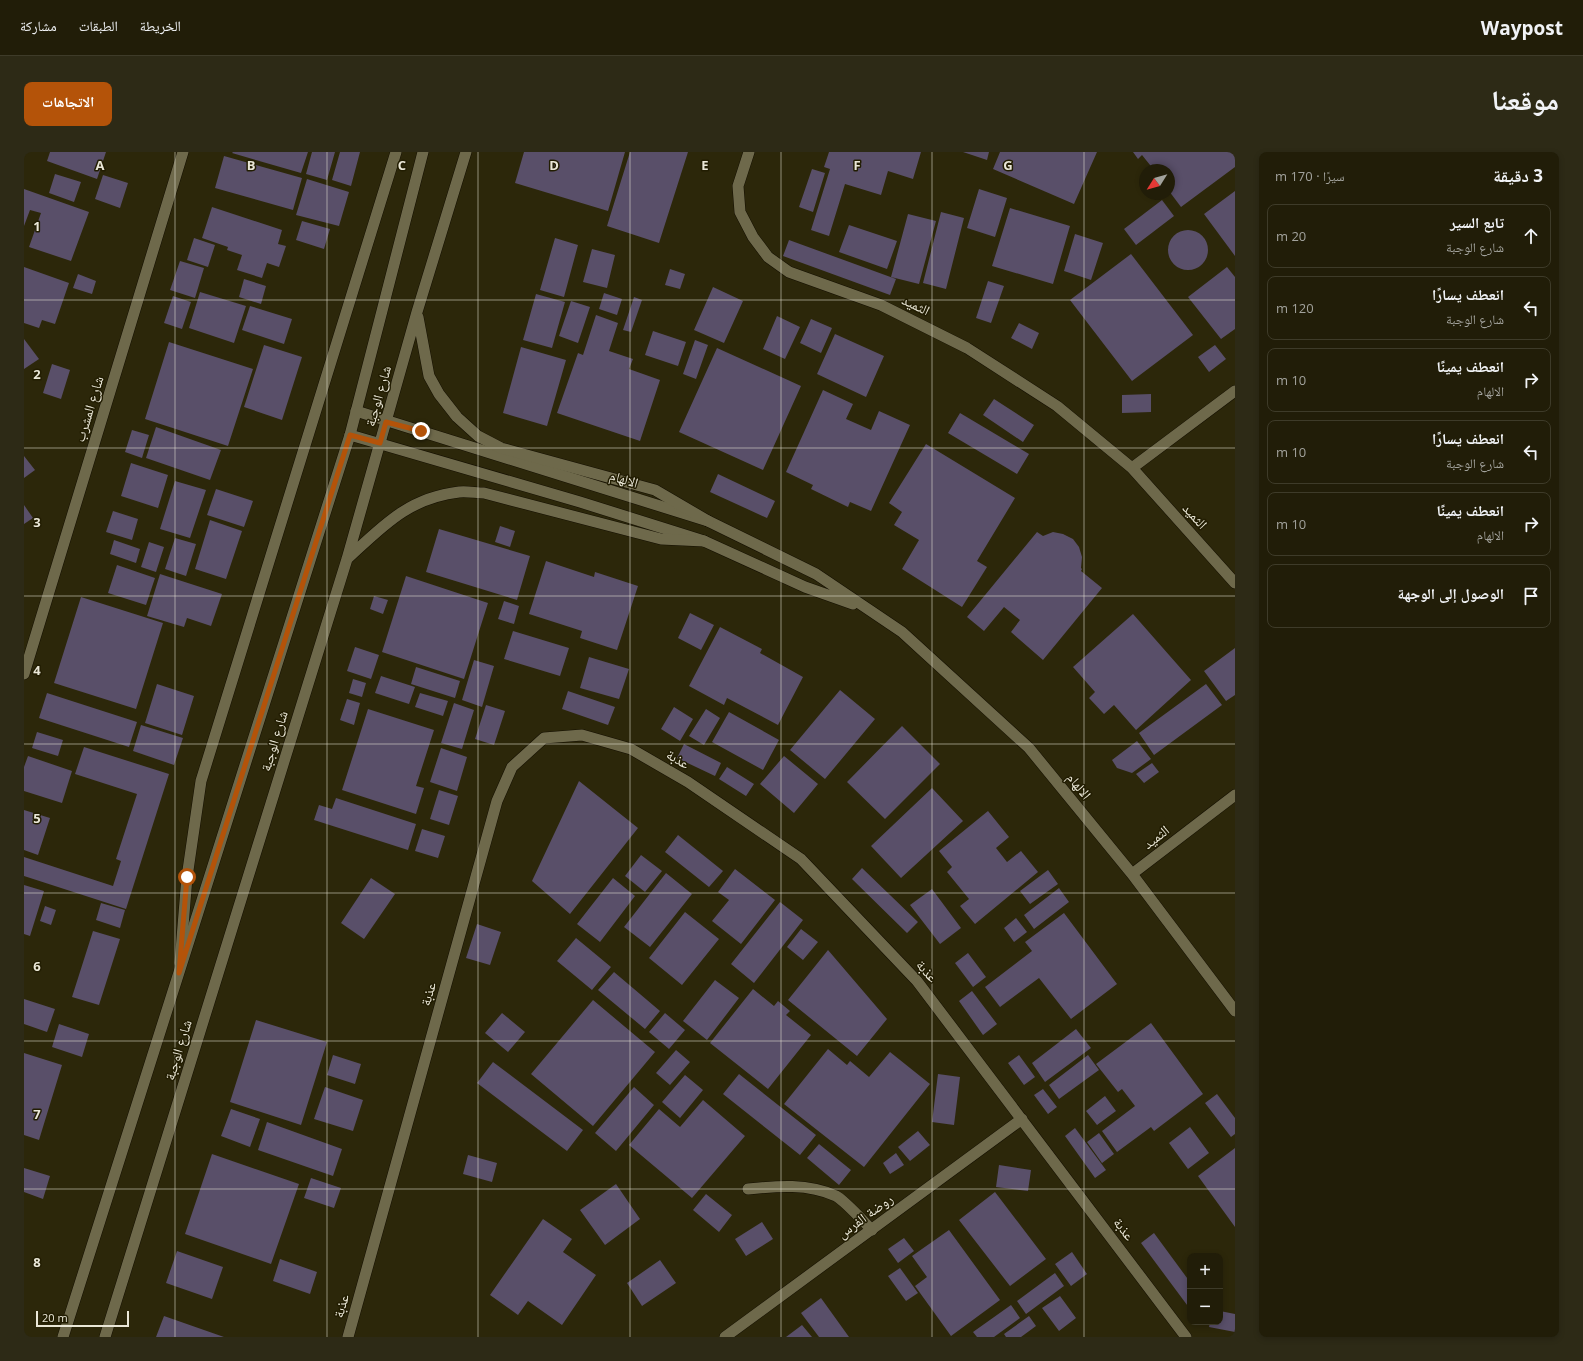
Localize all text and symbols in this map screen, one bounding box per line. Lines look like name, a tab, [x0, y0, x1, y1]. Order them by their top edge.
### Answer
text: Waypost	[1481, 15, 1563, 41]
text: مشاركة	[20, 16, 57, 35]
text: الطبقات	[79, 16, 118, 35]
text: الخريطة	[140, 16, 181, 35]
text: موقعنا	[1491, 80, 1559, 118]
button: الاتجاهات	[24, 82, 112, 126]
text: A	[96, 156, 105, 174]
text: B	[247, 156, 256, 174]
text: C	[398, 156, 406, 174]
text: D	[549, 156, 559, 174]
text: E	[701, 156, 709, 174]
text: F	[853, 156, 861, 174]
text: G	[1003, 156, 1013, 174]
north arrow	[1139, 164, 1175, 200]
text: 3 دقيقة	[1493, 164, 1543, 187]
text: سيرًا · 170 m	[1275, 167, 1345, 185]
text: تابع السير	[1450, 212, 1504, 232]
text: 1	[33, 217, 41, 235]
icon: ahead	[1520, 225, 1542, 247]
text: 20 m	[1276, 227, 1306, 245]
text: شارع الوجبة	[1446, 238, 1504, 256]
text: انعطف يسارًا	[1432, 284, 1504, 304]
street label: الثميد	[899, 290, 933, 319]
icon: left	[1520, 297, 1542, 319]
text: 120 m	[1276, 299, 1314, 317]
text: شارع الوجبة	[1446, 310, 1504, 328]
text: انعطف يمينًا	[1436, 356, 1504, 376]
street label: شارع الوجبة	[360, 363, 396, 429]
text: 2	[33, 365, 41, 383]
icon: right	[1520, 369, 1542, 391]
text: 10 m	[1276, 371, 1306, 389]
street label: شارع المشرب	[69, 374, 109, 444]
text: الالهام	[1477, 382, 1504, 400]
route end	[412, 422, 430, 440]
text: انعطف يسارًا	[1432, 428, 1504, 448]
icon: left	[1520, 441, 1542, 463]
text: 10 m	[1276, 443, 1306, 461]
text: شارع الوجبة	[1446, 454, 1504, 472]
street label: الالهام	[607, 465, 641, 493]
street label: الثميد	[1179, 499, 1212, 533]
text: انعطف يمينًا	[1436, 500, 1504, 520]
text: 3	[33, 513, 41, 531]
icon: right	[1520, 513, 1542, 535]
text: 10 m	[1276, 515, 1306, 533]
text: الالهام	[1477, 526, 1504, 544]
text: الوصول إلى الوجهة	[1398, 583, 1504, 603]
icon: arrive	[1520, 585, 1542, 607]
text: 4	[33, 661, 41, 679]
street label: شارع الوجبة	[255, 708, 293, 774]
street label: عذبة	[663, 744, 693, 773]
street label: الالهام	[1062, 768, 1096, 804]
text: 5	[33, 809, 41, 827]
street label: الثميد	[1138, 820, 1173, 853]
route start	[178, 868, 196, 886]
street label: عذبة	[912, 955, 942, 986]
text: 6	[33, 957, 41, 975]
street label: عذبة	[415, 980, 440, 1008]
street label: شارع الوجبة	[159, 1017, 197, 1083]
text: 7	[33, 1105, 41, 1123]
street label: روضة الفرس	[833, 1189, 896, 1242]
street label: عذبة	[1110, 1213, 1139, 1244]
text: 8	[33, 1253, 41, 1271]
map controls	[1187, 1253, 1223, 1325]
button: +	[1187, 1253, 1223, 1289]
button: −	[1187, 1289, 1223, 1325]
street label: عذبة	[328, 1292, 353, 1320]
scale bar	[36, 1309, 129, 1328]
text: 20 m	[42, 1310, 68, 1325]

